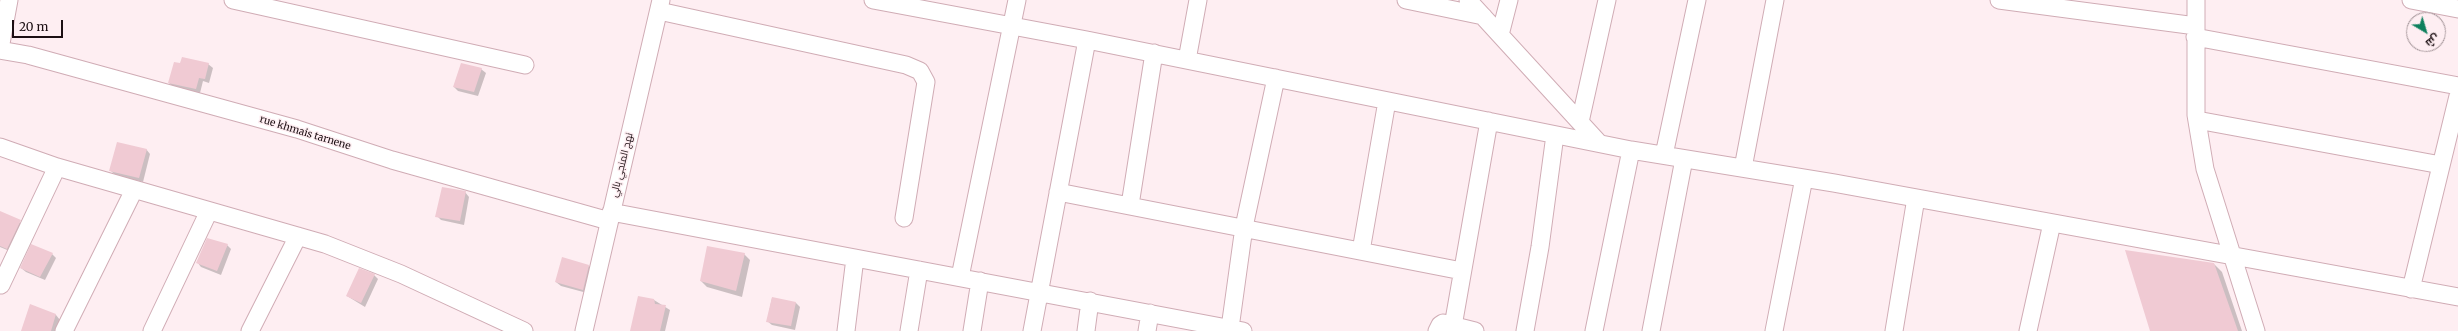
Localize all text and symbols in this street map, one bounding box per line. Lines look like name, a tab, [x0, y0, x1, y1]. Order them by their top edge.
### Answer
scale bar	[14, 12, 65, 38]
north arrow	[2406, 12, 2446, 52]
text: 20 m	[19, 19, 48, 34]
text: ش	[2423, 31, 2443, 51]
street label: rue khmais tarnene	[258, 113, 352, 153]
street label: نهج المنجي بالي	[608, 131, 636, 199]

